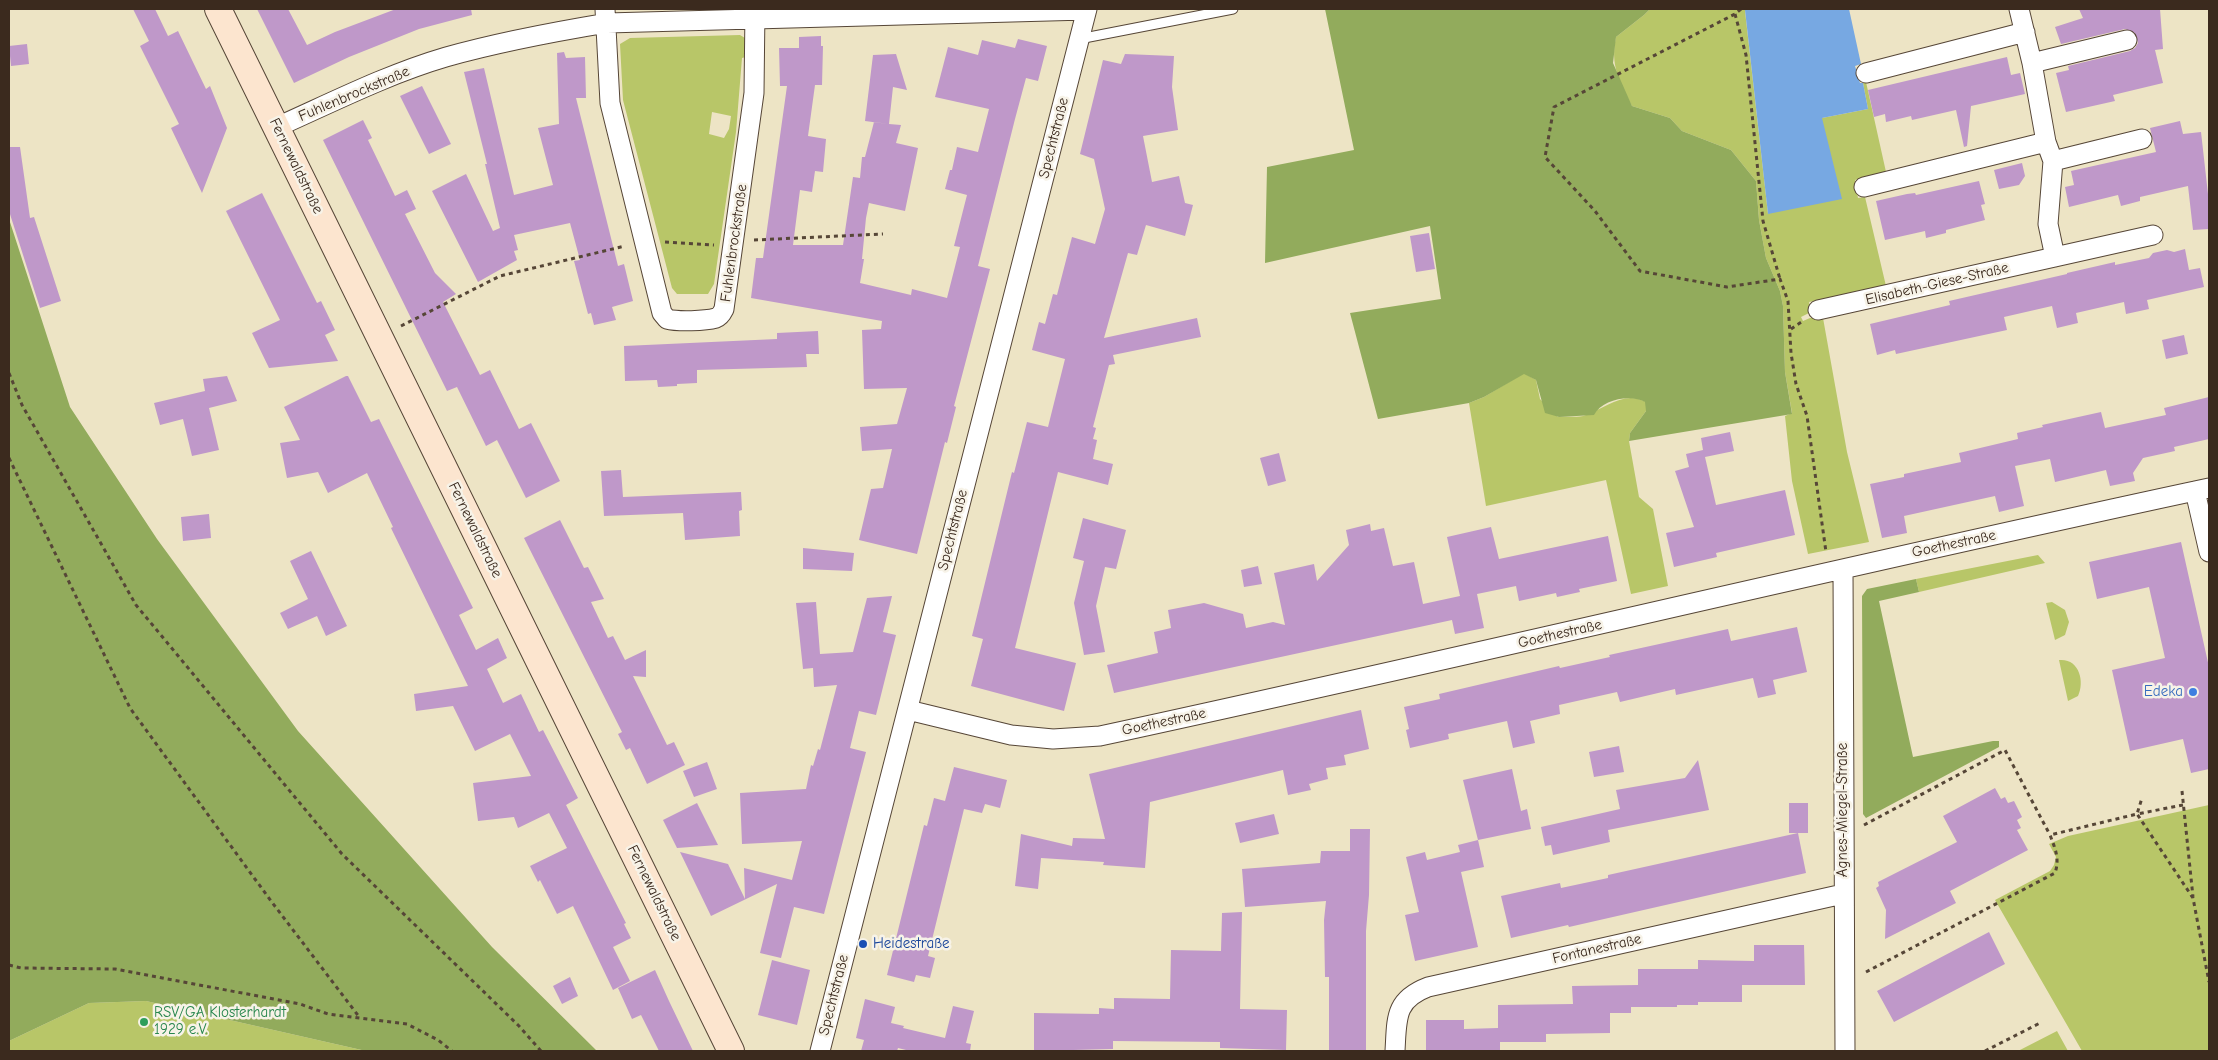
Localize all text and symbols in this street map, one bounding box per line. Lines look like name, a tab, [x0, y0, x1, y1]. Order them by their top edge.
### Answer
street label: Fuhlenbrockstraße	[296, 62, 412, 126]
street label: Spechtstraße	[1035, 96, 1073, 180]
street label: Fernewaldstraße	[265, 115, 327, 217]
street label: Fuhlenbrockstraße	[717, 183, 751, 303]
street label: Elisabeth-Giese-Straße	[1864, 259, 2010, 309]
street label: Fernewaldstraße	[444, 479, 506, 581]
street label: Spechtstraße	[934, 488, 972, 572]
street label: Goethestraße	[1910, 526, 1998, 562]
street label: Goethestraße	[1516, 616, 1604, 652]
place label: Edeka	[2144, 683, 2183, 701]
marker: Edeka	[2187, 686, 2199, 698]
street label: Goethestraße	[1120, 704, 1208, 740]
street label: Agnes-Miegel-Straße	[1834, 743, 1852, 877]
street label: Fernewaldstraße	[623, 842, 685, 944]
street label: Fontanestraße	[1551, 930, 1643, 968]
place label: Heidestraße	[873, 935, 950, 953]
marker: Heidestraße	[857, 938, 869, 950]
street label: Spechtstraße	[815, 953, 853, 1037]
place label: RSV/GA Klosterhardt 1929 e.V.	[154, 1004, 286, 1039]
marker: RSV/GA Klosterhardt 1929 e.V.	[138, 1016, 150, 1028]

